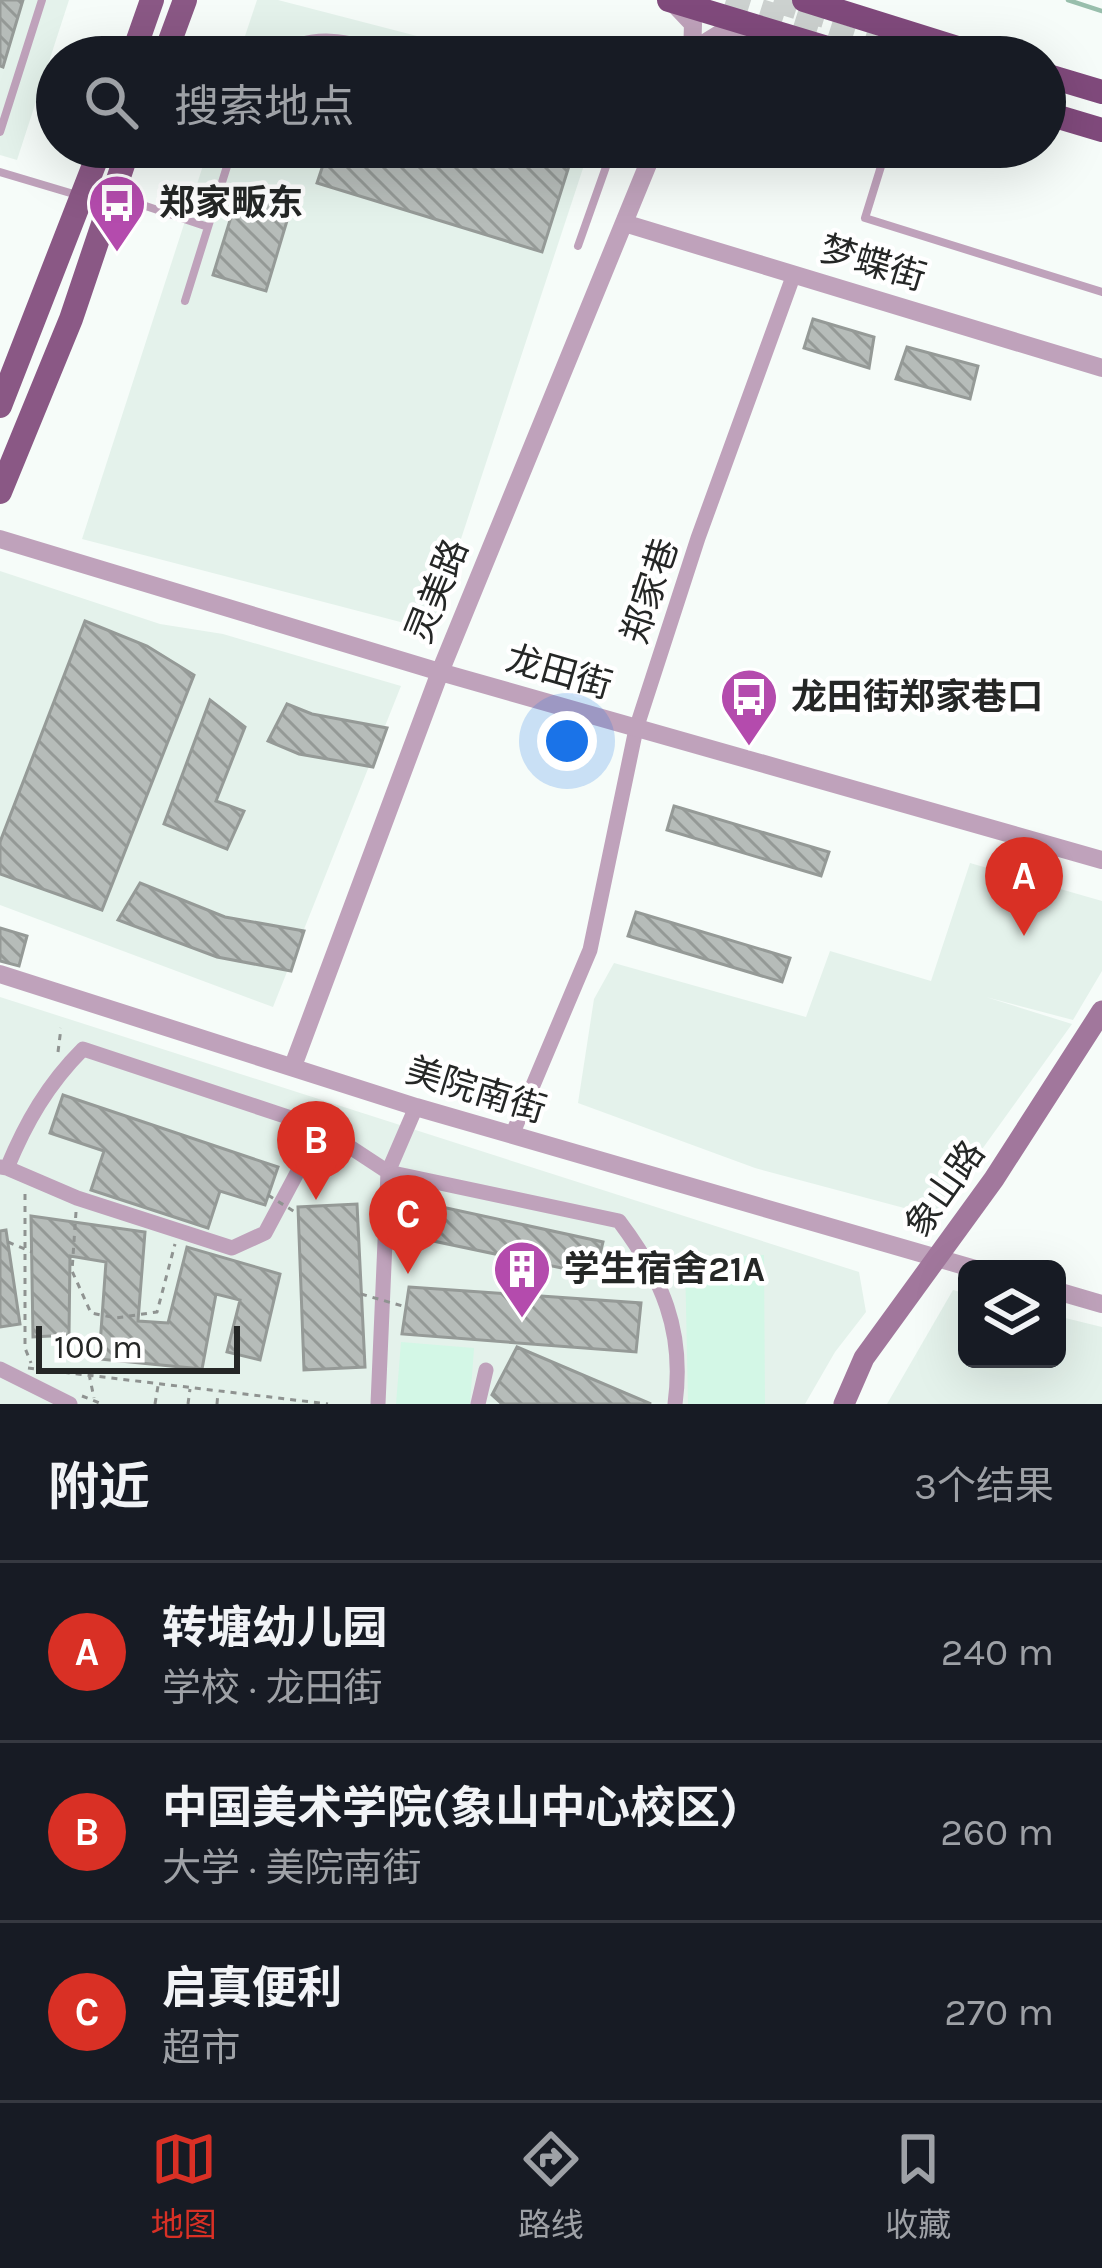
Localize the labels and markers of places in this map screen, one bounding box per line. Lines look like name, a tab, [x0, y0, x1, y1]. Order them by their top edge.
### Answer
bus stop icon: 郑家畈东	[86, 172, 148, 254]
place label: 郑家畈东	[159, 182, 303, 224]
bus stop icon: 龙田街郑家巷口	[718, 666, 780, 748]
place label: 龙田街郑家巷口	[791, 676, 1043, 718]
pin: A	[985, 837, 1063, 936]
pin: B	[277, 1101, 355, 1200]
pin: C	[369, 1175, 447, 1274]
building icon: 学生宿舍21A	[491, 1238, 553, 1320]
place label: 学生宿舍21A	[564, 1248, 765, 1290]

